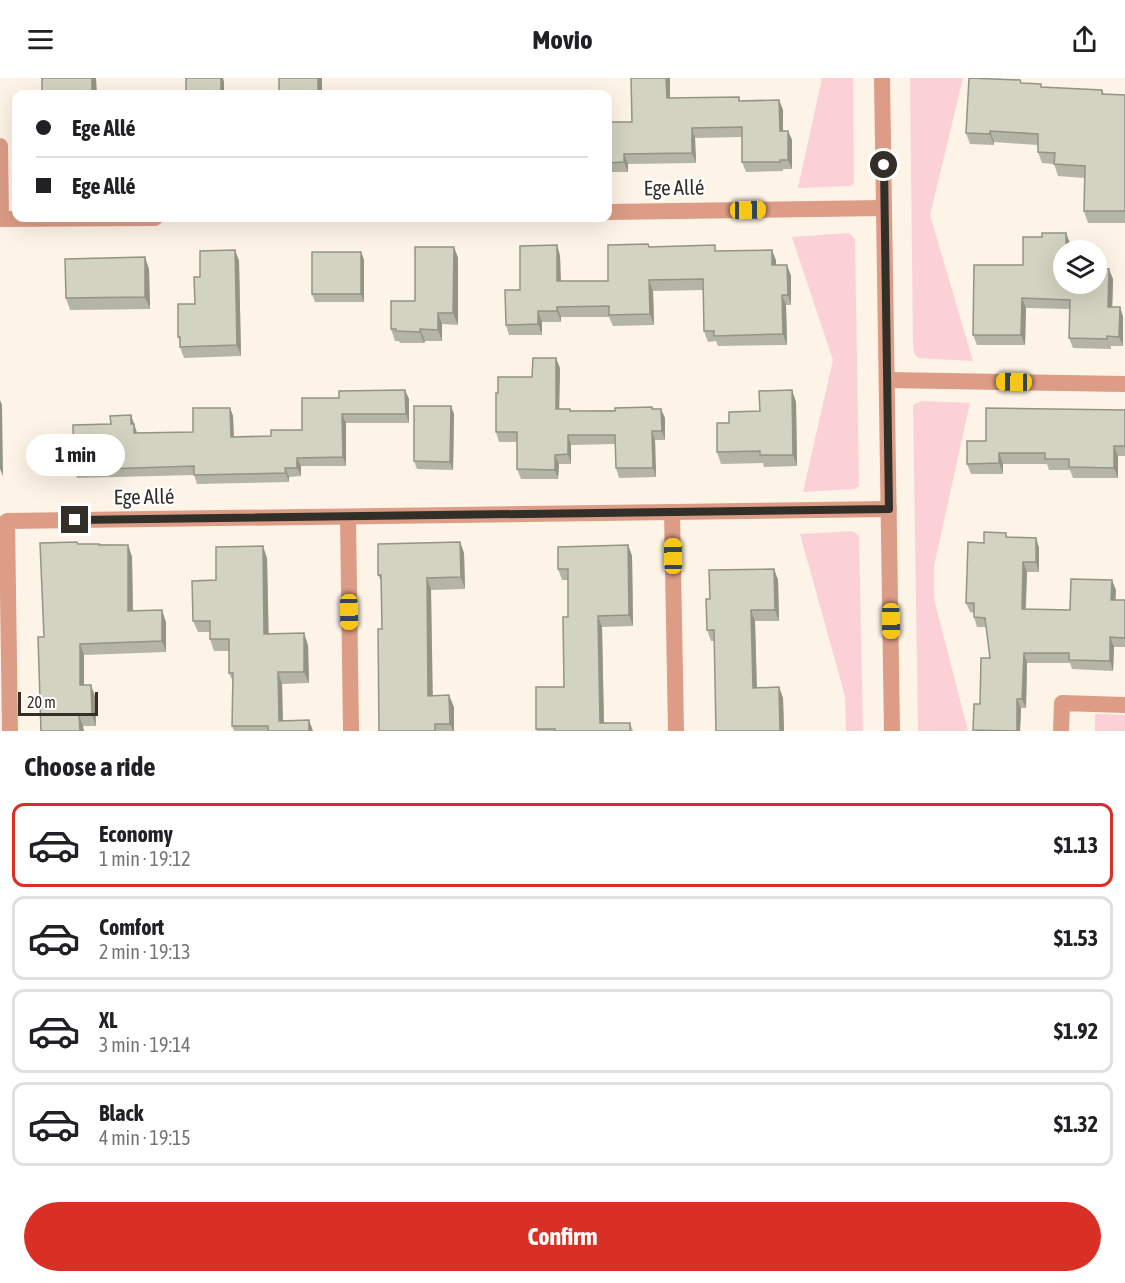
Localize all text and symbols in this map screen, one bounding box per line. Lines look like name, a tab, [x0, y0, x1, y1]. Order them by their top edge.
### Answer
icon: menu	[24, 23, 57, 56]
icon: share	[1068, 23, 1101, 56]
text: Movio	[532, 24, 593, 55]
text: Ege Allé	[72, 115, 136, 141]
route start	[870, 151, 897, 178]
text: Ege Allé	[72, 173, 136, 199]
street label: Ege Allé	[643, 174, 705, 200]
car	[730, 201, 766, 219]
map controls	[1053, 240, 1107, 294]
button: layers	[1053, 240, 1107, 294]
car	[996, 373, 1032, 391]
callout: 1 min	[26, 433, 124, 475]
text: 1 min	[55, 443, 96, 466]
street label: Ege Allé	[113, 483, 175, 509]
route end	[61, 506, 88, 533]
car	[664, 538, 682, 574]
car	[340, 594, 358, 630]
car	[882, 603, 900, 639]
scale bar	[18, 689, 98, 716]
text: 20 m	[27, 693, 56, 711]
text: Choose a ride	[24, 751, 156, 782]
icon: car	[27, 818, 81, 872]
text: Economy	[99, 821, 173, 847]
text: $1.13	[1054, 832, 1098, 858]
text: 1 min · 19:12	[99, 847, 191, 870]
icon: car	[27, 911, 81, 965]
text: Comfort	[99, 914, 164, 940]
text: $1.53	[1054, 925, 1098, 951]
text: 2 min · 19:13	[99, 940, 191, 963]
icon: car	[27, 1004, 81, 1058]
text: XL	[99, 1007, 117, 1033]
text: $1.92	[1054, 1018, 1098, 1044]
text: 3 min · 19:14	[99, 1033, 191, 1056]
icon: car	[27, 1097, 81, 1151]
text: Black	[99, 1100, 143, 1126]
text: $1.32	[1054, 1111, 1098, 1137]
text: 4 min · 19:15	[99, 1126, 191, 1149]
button: Confirm	[24, 1202, 1101, 1271]

